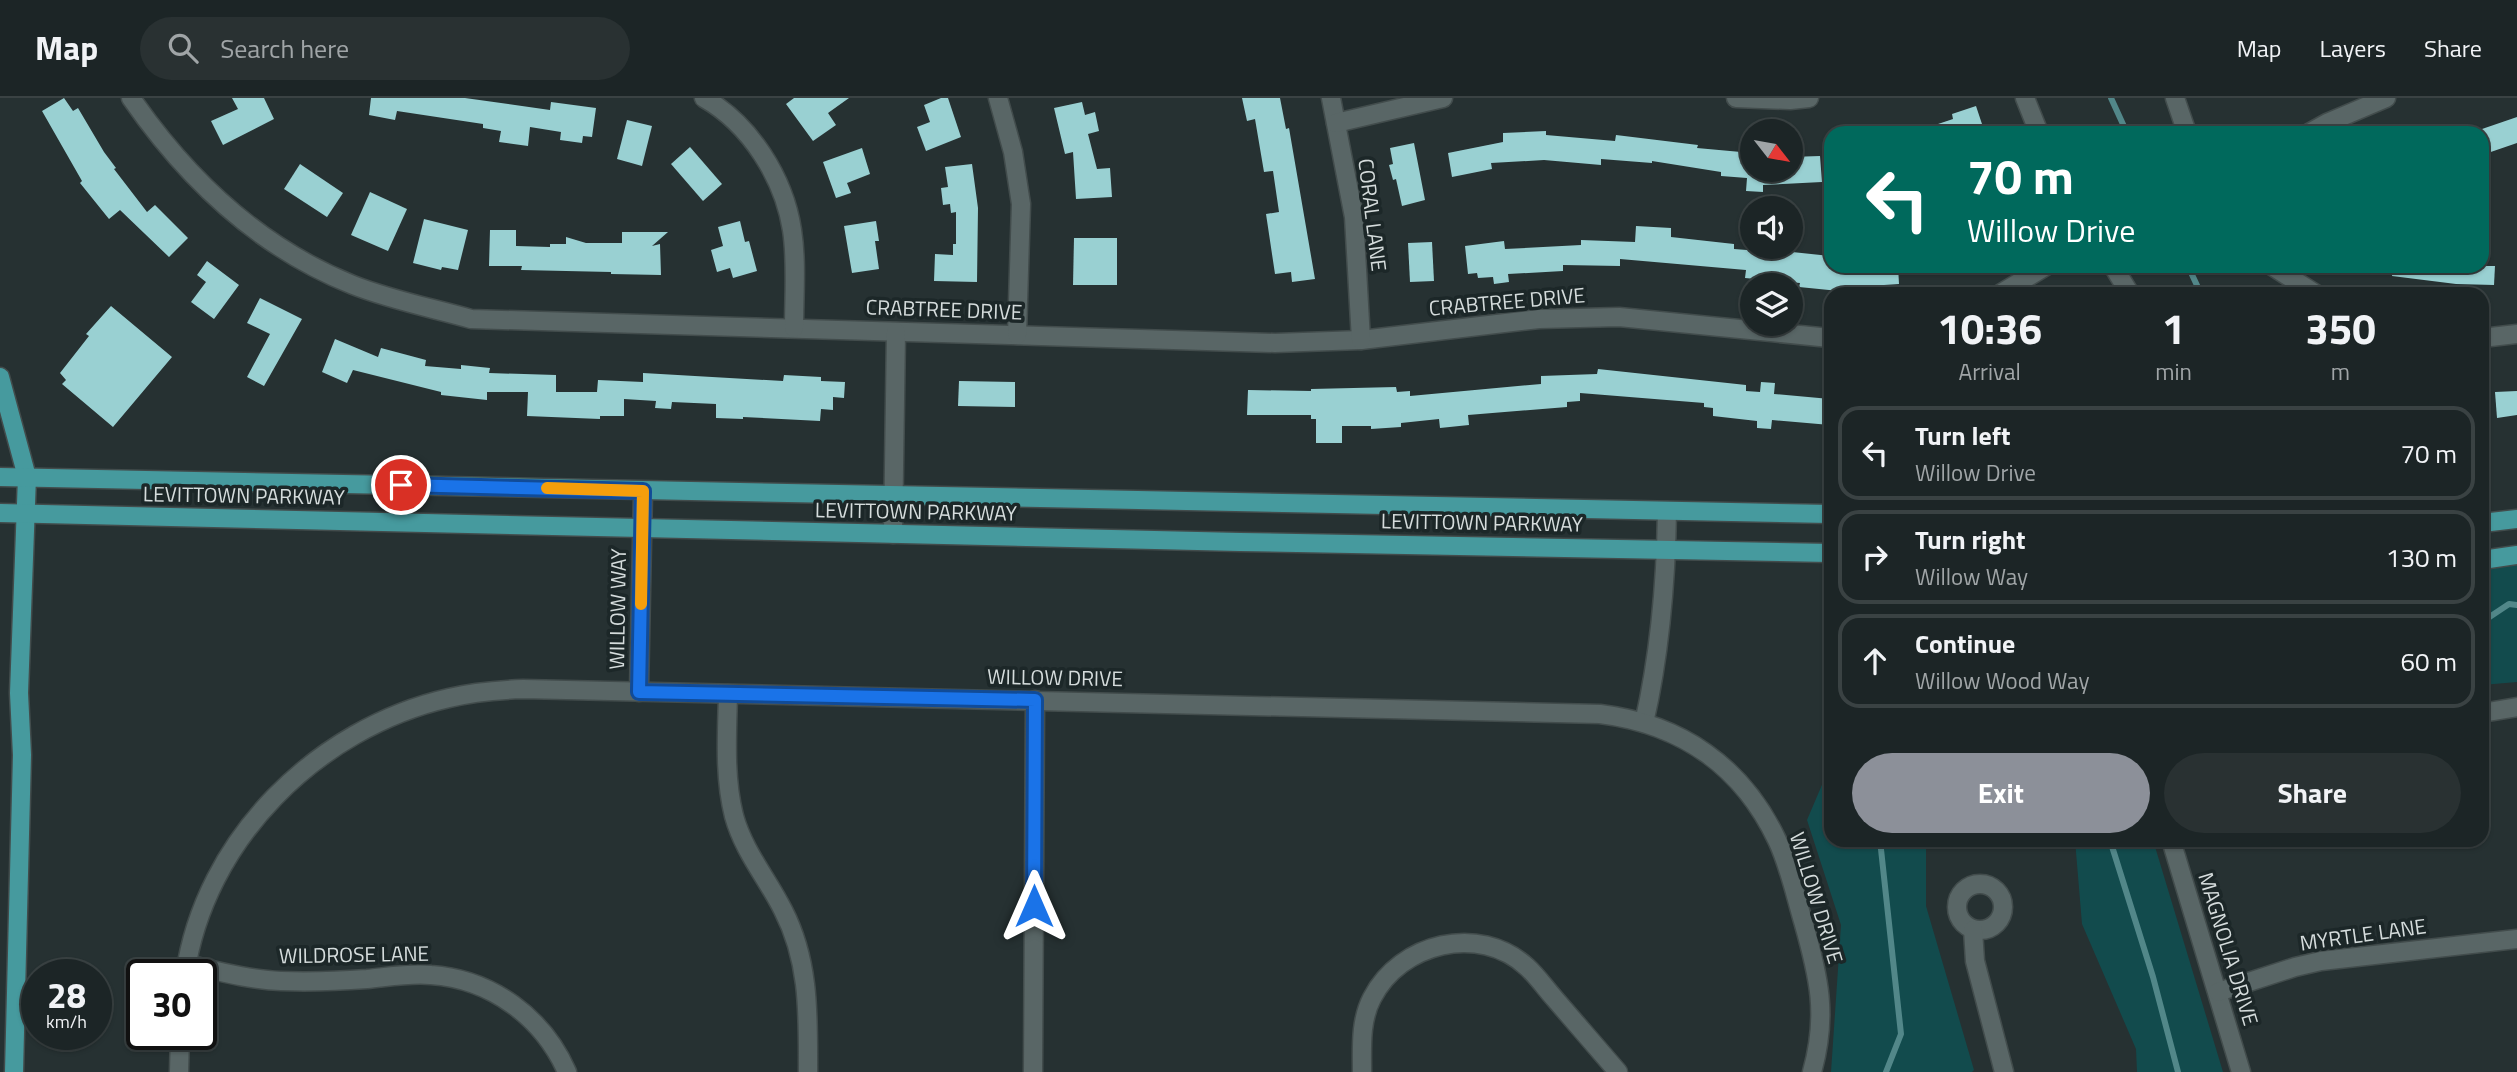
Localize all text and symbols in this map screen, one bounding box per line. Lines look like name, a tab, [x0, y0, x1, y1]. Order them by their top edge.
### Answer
search box	[140, 17, 630, 80]
text: Map	[35, 23, 98, 73]
icon: search	[164, 29, 202, 67]
text: Search here	[220, 29, 349, 68]
text: Map	[2237, 30, 2282, 66]
text: Layers	[2320, 30, 2386, 66]
text: Share	[2424, 30, 2482, 66]
north arrow	[1740, 119, 1802, 182]
map controls	[1740, 119, 1803, 336]
text: 70 m	[1967, 138, 2074, 213]
icon: left	[1852, 154, 1943, 245]
street label: CORAL LANE	[1350, 157, 1396, 273]
button: sound	[1740, 196, 1803, 259]
text: Willow Drive	[1967, 206, 2135, 254]
button: layers	[1740, 273, 1803, 336]
street label: CRABTREE DRIVE	[1427, 278, 1586, 324]
street label: CRABTREE DRIVE	[865, 290, 1023, 328]
text: 10:36	[1937, 296, 2042, 360]
text: 1	[2162, 296, 2185, 360]
text: 350	[2305, 296, 2376, 360]
text: Arrival	[1958, 354, 2021, 389]
text: min	[2155, 354, 2192, 389]
text: m	[2331, 354, 2350, 389]
text: Turn left	[1915, 416, 2010, 455]
icon: left	[1856, 434, 1894, 472]
text: 70 m	[2400, 434, 2457, 473]
pin	[371, 455, 431, 515]
text: Willow Drive	[1915, 455, 2036, 490]
icon: arrive	[382, 466, 420, 504]
street label: LEVITTOWN PARKWAY	[143, 477, 346, 513]
street label: LEVITTOWN PARKWAY	[815, 493, 1018, 529]
street label: LEVITTOWN PARKWAY	[1381, 504, 1584, 540]
text: Turn right	[1915, 520, 2026, 559]
icon: right	[1856, 538, 1894, 576]
text: 130 m	[2386, 538, 2457, 577]
street label: WILLOW WAY	[600, 547, 634, 670]
text: Willow Way	[1915, 559, 2028, 594]
text: Continue	[1915, 624, 2015, 663]
icon: ahead	[1856, 642, 1894, 680]
text: 60 m	[2400, 642, 2457, 681]
street label: WILLOW DRIVE	[987, 660, 1123, 694]
text: Willow Wood Way	[1915, 663, 2090, 698]
button: Exit	[1852, 753, 2150, 833]
button: Share	[2164, 753, 2461, 833]
street label: WILLOW DRIVE	[1782, 828, 1852, 967]
street label: MAGNOLIA DRIVE	[2190, 868, 2267, 1029]
position arrow	[997, 869, 1071, 943]
street label: MYRTLE LANE	[2298, 909, 2428, 959]
street label: WILDROSE LANE	[279, 937, 429, 971]
speed limit sign: 30	[126, 959, 217, 1050]
text: 28	[47, 968, 86, 1022]
text: km/h	[46, 1008, 87, 1035]

